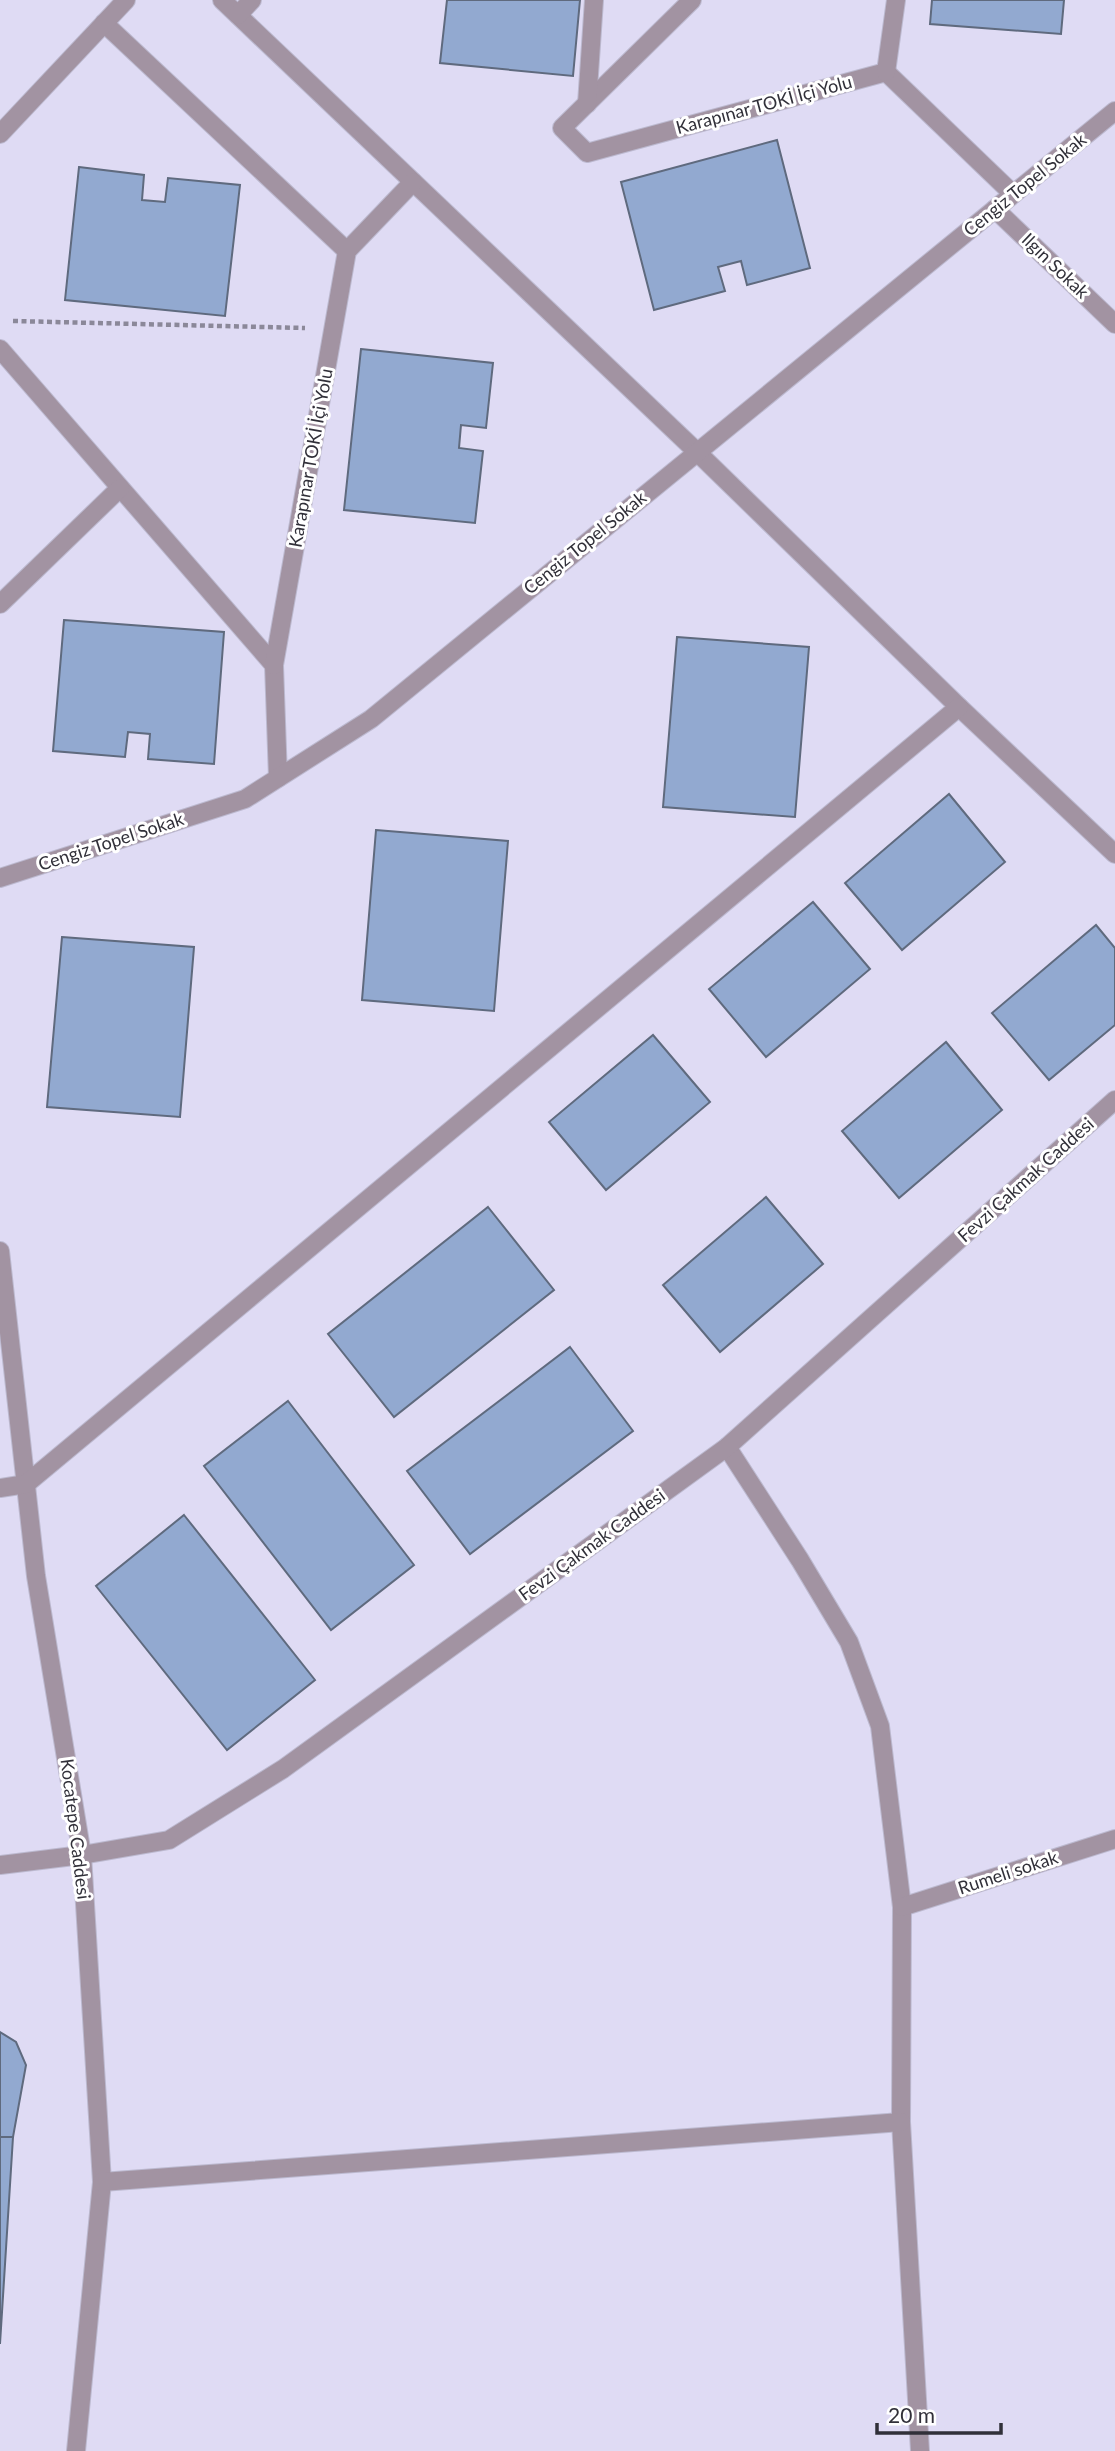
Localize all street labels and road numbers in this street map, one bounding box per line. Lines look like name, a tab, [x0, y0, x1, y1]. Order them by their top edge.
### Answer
street label: Karapınar TOKİ İçi Yolu	[673, 70, 854, 138]
street label: Cengiz Topel Sokak	[959, 127, 1091, 240]
street label: Ilgın Sokak	[1018, 228, 1094, 303]
street label: Karapınar TOKİ İçi Yolu	[283, 367, 337, 549]
street label: Cengiz Topel Sokak	[519, 485, 651, 598]
street label: Cengiz Topel Sokak	[35, 807, 187, 875]
street label: Fevzi Çakmak Caddesi	[953, 1112, 1098, 1246]
street label: Fevzi Çakmak Caddesi	[514, 1484, 669, 1605]
street label: Kocatepe Caddesi	[56, 1757, 96, 1901]
street label: Rumeli sokak	[955, 1845, 1061, 1899]

